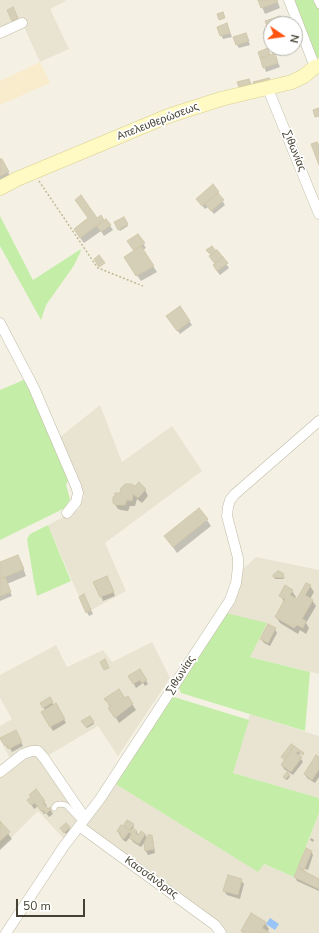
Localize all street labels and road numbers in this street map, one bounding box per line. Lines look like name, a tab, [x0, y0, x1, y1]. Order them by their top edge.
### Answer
street label: Απελευθερώσεως	[115, 100, 201, 144]
street label: Σιθωνίας	[280, 128, 308, 174]
street label: Σιθωνίας	[164, 653, 198, 697]
street label: Κασσάνδρας	[122, 854, 180, 902]

